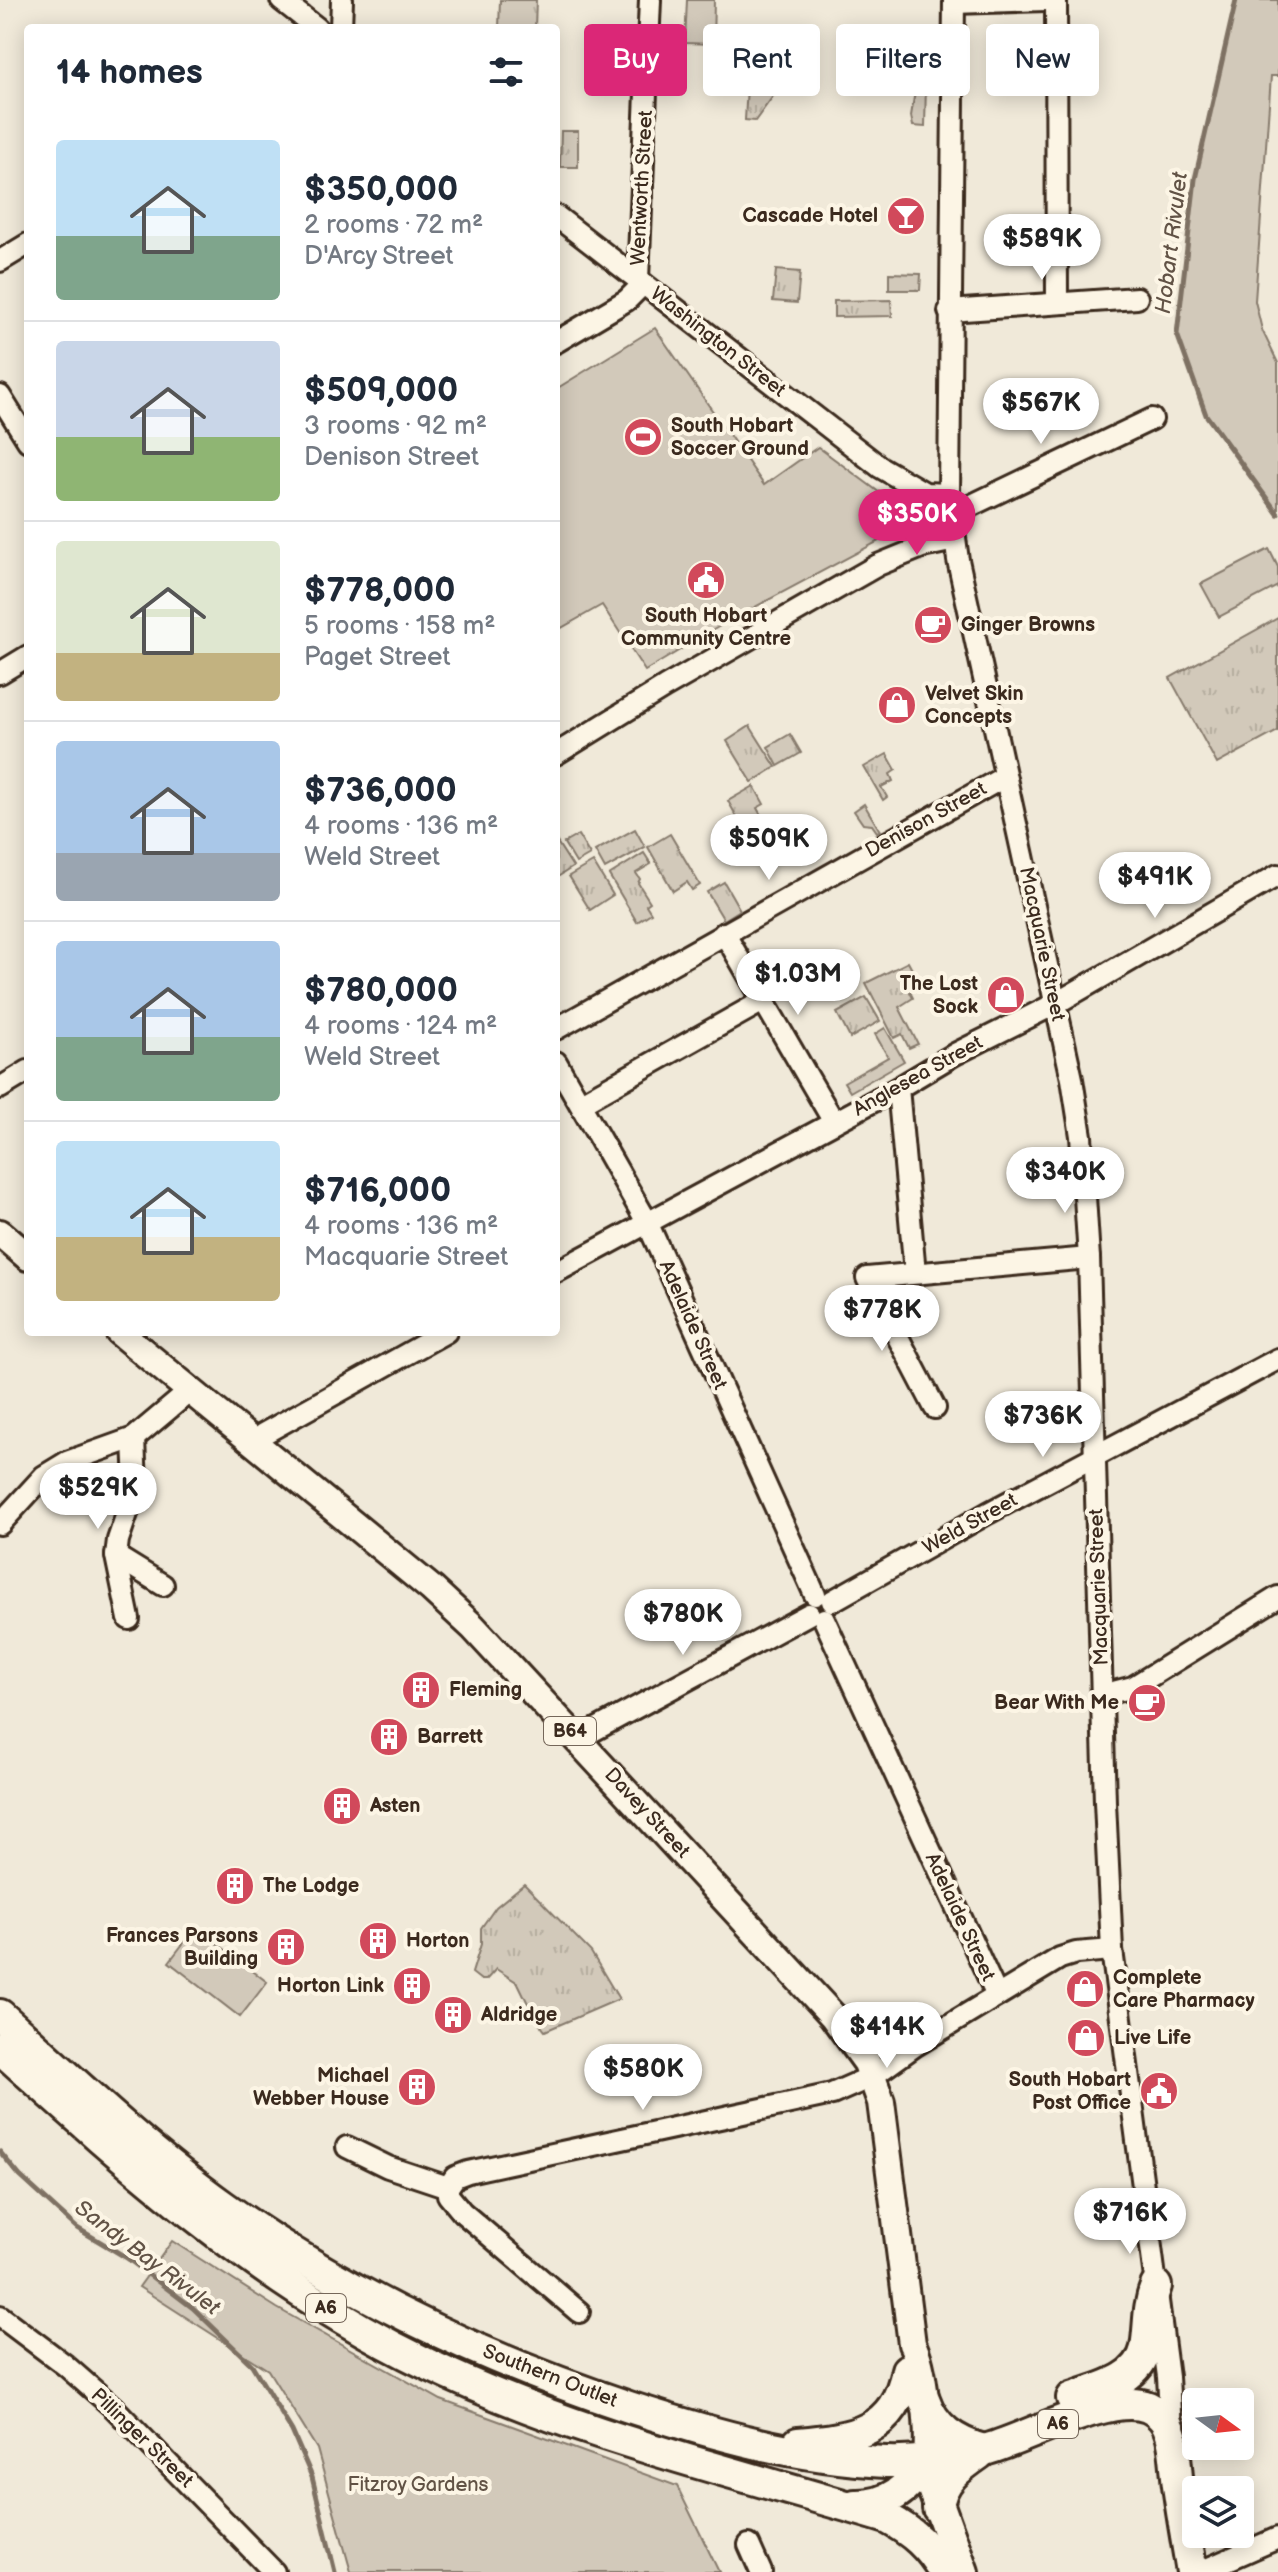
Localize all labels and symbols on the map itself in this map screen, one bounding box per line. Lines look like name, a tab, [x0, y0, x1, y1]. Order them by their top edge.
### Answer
street label: Wentworth Street	[626, 110, 658, 266]
water label: Hobart Rivulet	[1150, 169, 1194, 315]
bar icon: Cascade Hotel	[885, 195, 927, 237]
place label: Cascade Hotel	[742, 204, 878, 228]
pin: $589K	[986, 214, 1098, 282]
street label: Washington Street	[646, 282, 790, 402]
pin: $567K	[985, 378, 1097, 446]
place label: South Hobart Soccer Ground	[671, 414, 809, 461]
sports icon: South Hobart Soccer Ground	[622, 416, 664, 458]
pin: $350K	[861, 489, 973, 557]
public building icon: South Hobart Community Centre	[685, 559, 727, 601]
place label: South Hobart Community Centre	[621, 604, 791, 651]
cafe icon: Ginger Browns	[912, 604, 954, 646]
place label: Ginger Browns	[961, 613, 1095, 637]
place label: Velvet Skin Concepts	[925, 682, 1024, 729]
shop icon: Velvet Skin Concepts	[876, 684, 918, 726]
street label: Denison Street	[861, 777, 991, 863]
pin: $509K	[713, 814, 825, 882]
pin: $491K	[1099, 852, 1211, 920]
street label: Macquarie Street	[1014, 865, 1070, 1023]
pin: $1.03M	[733, 949, 863, 1017]
place label: The Lost Sock	[900, 972, 979, 1019]
shop icon: The Lost Sock	[985, 974, 1027, 1016]
street label: Anglesea Street	[849, 1031, 987, 1121]
pin: $340K	[1009, 1147, 1121, 1215]
street label: Adelaide Street	[654, 1257, 732, 1393]
pin: $778K	[826, 1285, 938, 1353]
pin: $736K	[987, 1391, 1099, 1459]
pin: $529K	[42, 1463, 154, 1531]
street label: Weld Street	[918, 1488, 1022, 1560]
street label: Macquarie Street	[1084, 1508, 1114, 1666]
pin: $780K	[627, 1589, 739, 1657]
building icon: Fleming	[400, 1669, 442, 1711]
place label: Fleming	[449, 1678, 522, 1702]
cafe icon: Bear With Me	[1126, 1682, 1168, 1724]
place label: Bear With Me	[994, 1691, 1119, 1715]
building icon: Barrett	[368, 1716, 410, 1758]
road number: B64	[544, 1717, 596, 1745]
place label: Barrett	[417, 1725, 483, 1749]
street label: Davey Street	[599, 1763, 695, 1863]
building icon: Asten	[321, 1785, 363, 1827]
place label: Asten	[369, 1794, 420, 1818]
street label: Adelaide Street	[920, 1849, 1000, 1985]
building icon: The Lodge	[214, 1865, 256, 1907]
place label: The Lodge	[263, 1874, 359, 1898]
building icon: Horton	[357, 1920, 399, 1962]
place label: Frances Parsons Building	[106, 1924, 258, 1971]
building icon: Frances Parsons Building	[265, 1926, 307, 1968]
place label: Horton	[406, 1929, 469, 1953]
building icon: Horton Link	[391, 1965, 433, 2007]
place label: Complete Care Pharmacy	[1113, 1966, 1255, 2013]
shop icon: Complete Care Pharmacy	[1064, 1968, 1106, 2010]
place label: Horton Link	[277, 1974, 385, 1998]
building icon: Aldridge	[432, 1994, 474, 2036]
pin: $414K	[831, 2002, 943, 2070]
place label: Aldridge	[480, 2003, 557, 2027]
shop icon: Live Life	[1065, 2017, 1107, 2059]
place label: Live Life	[1114, 2026, 1191, 2050]
pin: $580K	[587, 2044, 699, 2112]
place label: Michael Webber House	[253, 2064, 389, 2111]
building icon: Michael Webber House	[396, 2066, 438, 2108]
place label: South Hobart Post Office	[1009, 2068, 1131, 2115]
public building icon: South Hobart Post Office	[1138, 2070, 1180, 2112]
pin: $716K	[1074, 2188, 1186, 2256]
water label: Sandy Bay Rivulet	[69, 2195, 226, 2322]
road number: A6	[306, 2294, 346, 2322]
street label: Southern Outlet	[479, 2339, 621, 2413]
street label: Pillinger Street	[86, 2383, 198, 2493]
north arrow	[1182, 2388, 1254, 2460]
road number: A6	[1038, 2410, 1078, 2438]
park label: Fitzroy Gardens	[348, 2473, 489, 2497]

